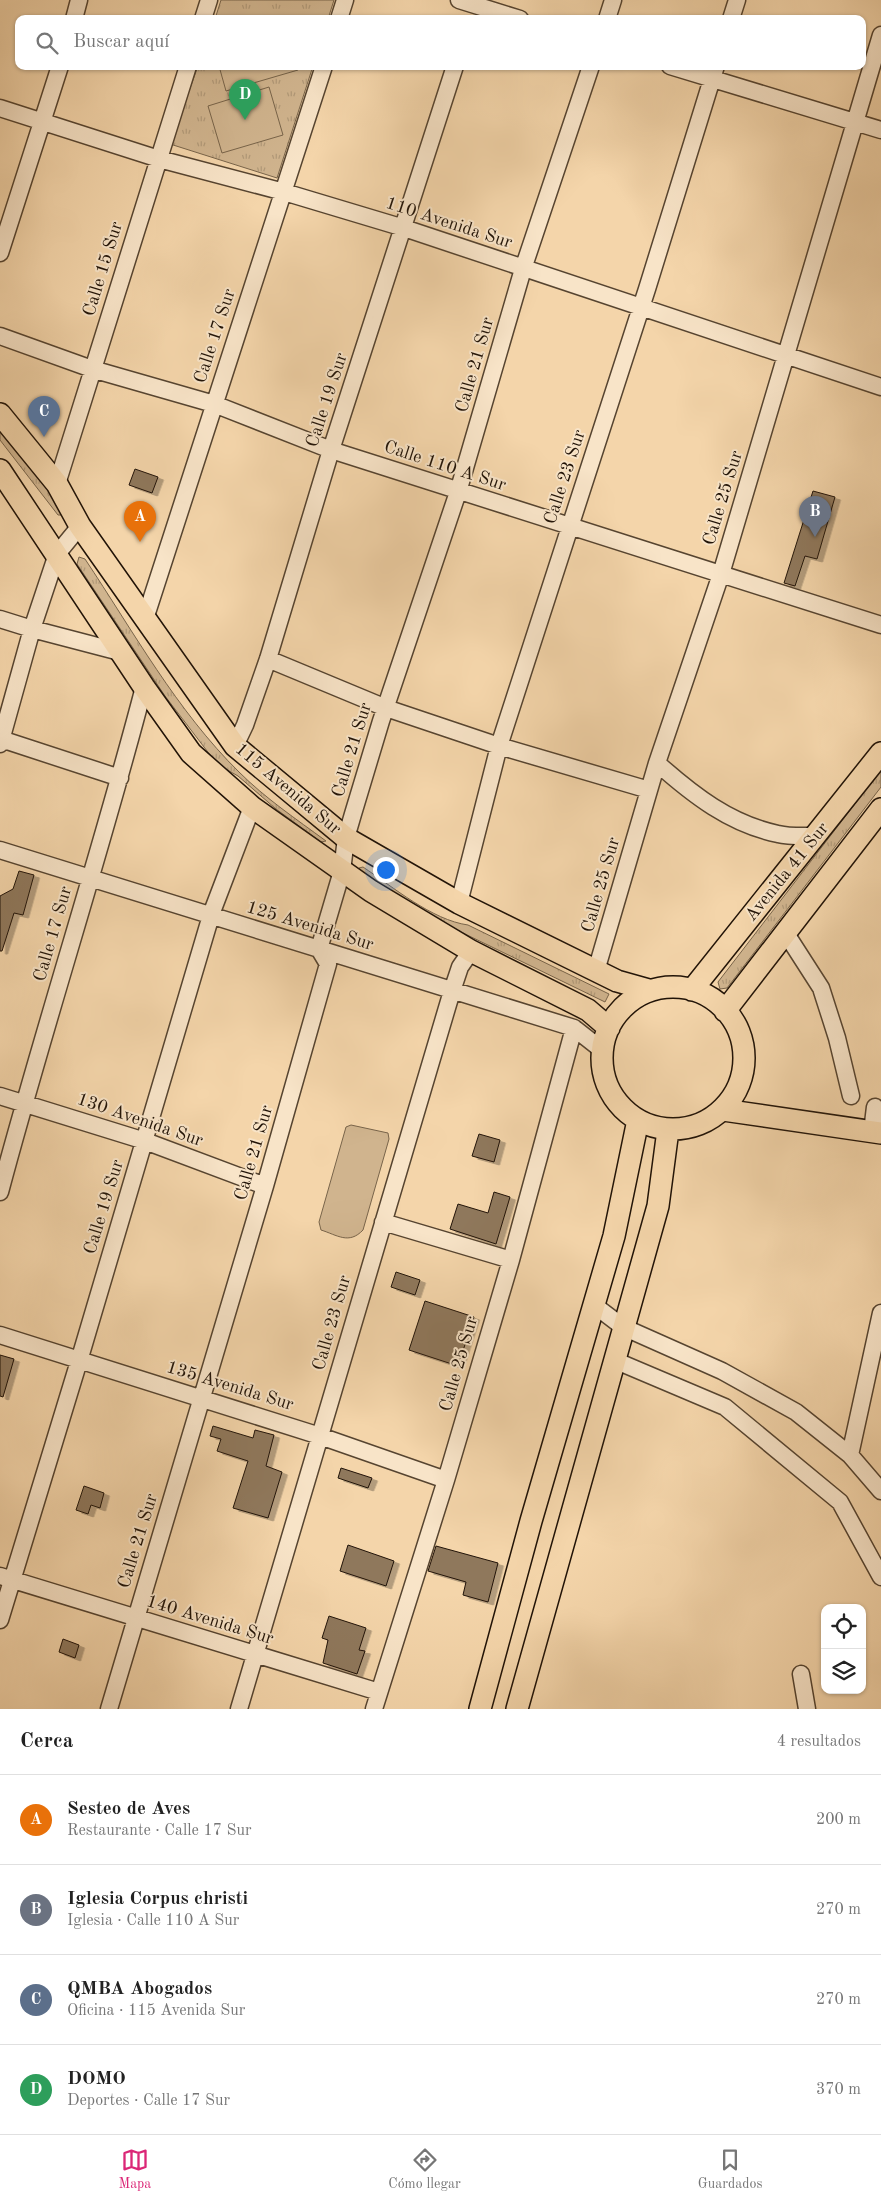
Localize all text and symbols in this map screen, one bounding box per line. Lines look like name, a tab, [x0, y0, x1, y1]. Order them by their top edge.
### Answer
search box	[15, 15, 866, 70]
icon: search	[33, 29, 61, 57]
text: Buscar aquí	[73, 33, 169, 52]
pin: D	[229, 79, 261, 120]
street label: 110 Avenida Sur	[383, 194, 515, 252]
street label: Calle 15 Sur	[80, 219, 126, 319]
street label: Calle 17 Sur	[191, 286, 239, 385]
street label: Calle 21 Sur	[453, 315, 497, 415]
street label: Calle 19 Sur	[303, 350, 351, 449]
pin: C	[28, 396, 60, 437]
street label: Calle 23 Sur	[541, 427, 589, 526]
street label: Calle 110 A Sur	[382, 438, 509, 494]
street label: Calle 25 Sur	[700, 448, 746, 548]
pin: B	[799, 496, 831, 537]
pin: A	[124, 501, 156, 542]
street label: Calle 21 Sur	[329, 700, 375, 800]
street label: 115 Avenida Sur	[232, 740, 345, 839]
street label: Avenida 41 Sur	[742, 819, 833, 925]
street label: Calle 25 Sur	[579, 835, 623, 935]
your location	[373, 857, 399, 883]
street label: Calle 17 Sur	[31, 884, 75, 984]
street label: 125 Avenida Sur	[244, 898, 376, 954]
street label: 130 Avenida Sur	[75, 1090, 206, 1150]
street label: Calle 21 Sur	[232, 1103, 276, 1203]
street label: Calle 19 Sur	[81, 1157, 127, 1257]
street label: Calle 23 Sur	[310, 1273, 354, 1373]
street label: Calle 25 Sur	[437, 1314, 481, 1414]
street label: 135 Avenida Sur	[164, 1358, 296, 1414]
street label: Calle 21 Sur	[115, 1491, 161, 1591]
street label: 140 Avenida Sur	[144, 1592, 276, 1648]
map controls	[821, 1604, 866, 1694]
button: locate	[821, 1604, 866, 1649]
button: layers	[821, 1649, 866, 1694]
text: Cerca	[20, 1731, 73, 1752]
text: 4 resultados	[777, 1734, 861, 1750]
text: Sesteo de Aves	[67, 1800, 190, 1819]
text: A	[30, 1812, 42, 1828]
text: 200 m	[816, 1812, 861, 1828]
text: Restaurante · Calle 17 Sur	[67, 1823, 251, 1839]
text: Iglesia Corpus christi	[67, 1890, 248, 1909]
text: B	[30, 1902, 42, 1918]
text: 270 m	[816, 1902, 861, 1918]
text: Iglesia · Calle 110 A Sur	[67, 1913, 239, 1929]
text: QMBA Abogados	[67, 1980, 212, 1999]
text: C	[31, 1992, 41, 2008]
text: 270 m	[816, 1992, 861, 2008]
text: Oficina · 115 Avenida Sur	[67, 2003, 245, 2019]
text: DOMO	[67, 2070, 126, 2089]
text: D	[30, 2082, 42, 2098]
text: 370 m	[816, 2082, 861, 2098]
text: Deportes · Calle 17 Sur	[67, 2093, 230, 2109]
tab: Mapa	[118, 2146, 151, 2193]
tab: Cómo llegar	[388, 2146, 461, 2193]
tab: Guardados	[698, 2146, 763, 2193]

